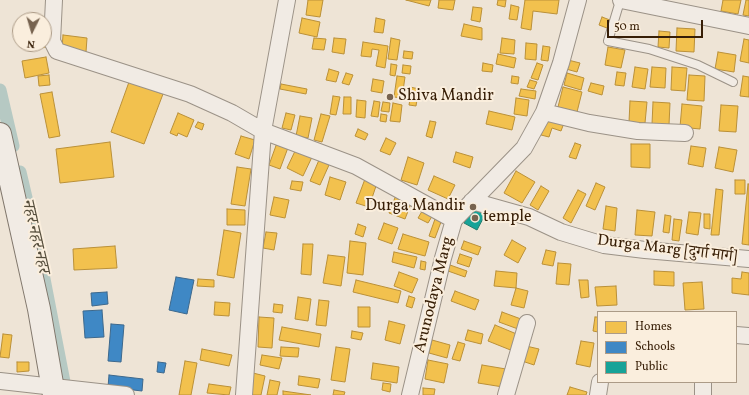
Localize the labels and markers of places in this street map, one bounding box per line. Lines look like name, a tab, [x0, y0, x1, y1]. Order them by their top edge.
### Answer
place label: Shiva Mandir	[398, 87, 494, 107]
marker: Shiva Mandir	[385, 92, 395, 102]
place label: Durga Mandir	[365, 197, 465, 217]
marker: Durga Mandir	[468, 202, 478, 212]
place label: temple	[483, 208, 532, 228]
marker: temple	[470, 213, 480, 223]

